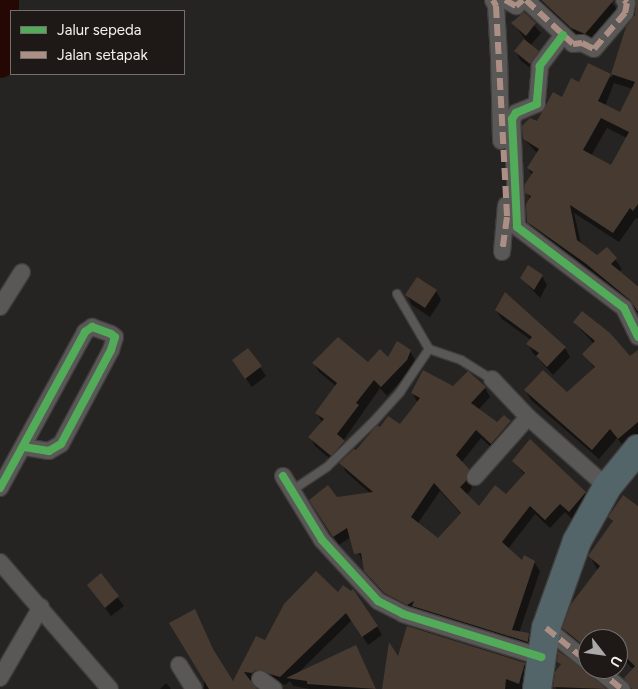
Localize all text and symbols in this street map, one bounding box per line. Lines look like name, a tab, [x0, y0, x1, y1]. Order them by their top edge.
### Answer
legend	[10, 10, 185, 75]
text: Jalur sepeda	[57, 21, 142, 39]
text: Jalan setapak	[57, 46, 148, 64]
north arrow	[578, 629, 628, 679]
text: U	[606, 653, 625, 670]

